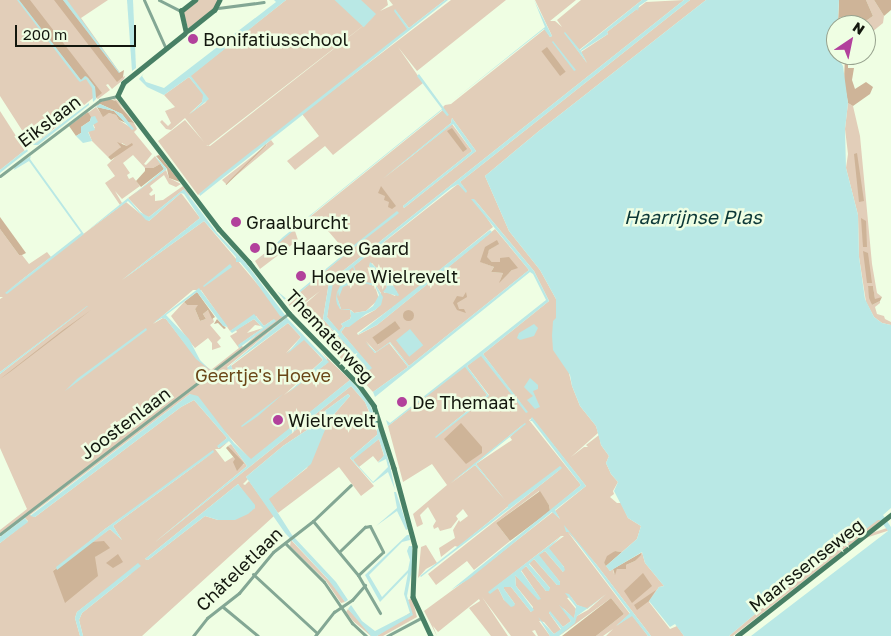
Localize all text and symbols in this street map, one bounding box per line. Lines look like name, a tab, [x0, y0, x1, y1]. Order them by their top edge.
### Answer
scale bar	[18, 15, 139, 47]
north arrow	[826, 15, 876, 65]
text: N	[850, 18, 868, 38]
text: 200 m	[23, 25, 67, 43]
place label: Bonifatiusschool	[203, 28, 348, 50]
marker: Bonifatiusschool	[187, 33, 199, 45]
street label: Eikslaan	[13, 91, 85, 151]
water label: Haarrijnse Plas	[624, 206, 762, 228]
place label: Graalburcht	[246, 211, 348, 233]
marker: Graalburcht	[230, 216, 242, 228]
place label: De Haarse Gaard	[265, 237, 409, 259]
marker: De Haarse Gaard	[249, 242, 261, 254]
place label: Hoeve Wielrevelt	[311, 265, 458, 287]
marker: Hoeve Wielrevelt	[295, 270, 307, 282]
street label: Thematerweg	[281, 285, 379, 387]
park label: Geertje's Hoeve	[195, 364, 331, 386]
street label: Joostenlaan	[76, 382, 174, 464]
place label: De Themaat	[412, 391, 515, 413]
marker: De Themaat	[396, 396, 408, 408]
place label: Wielrevelt	[288, 409, 376, 431]
marker: Wielrevelt	[272, 414, 284, 426]
street label: Maarssenseweg	[745, 514, 867, 616]
street label: Châteletlaan	[191, 523, 287, 615]

